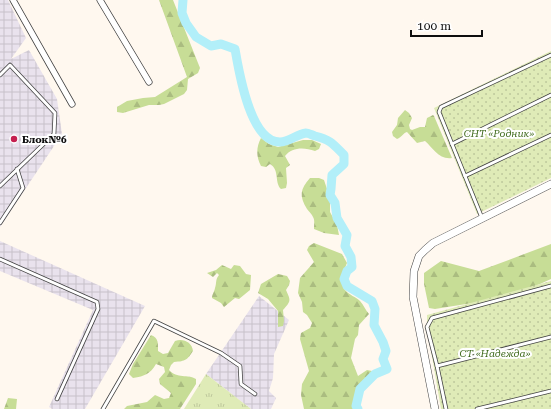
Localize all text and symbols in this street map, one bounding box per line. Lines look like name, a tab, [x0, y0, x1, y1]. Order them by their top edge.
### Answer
scale bar	[411, 12, 482, 38]
text: 100 m	[417, 19, 451, 33]
park label: СНТ «Родник»	[464, 128, 534, 139]
marker: Блок№6	[9, 134, 19, 144]
place label: Блок№6	[22, 134, 67, 145]
park label: СТ «Надежда»	[459, 348, 531, 359]

